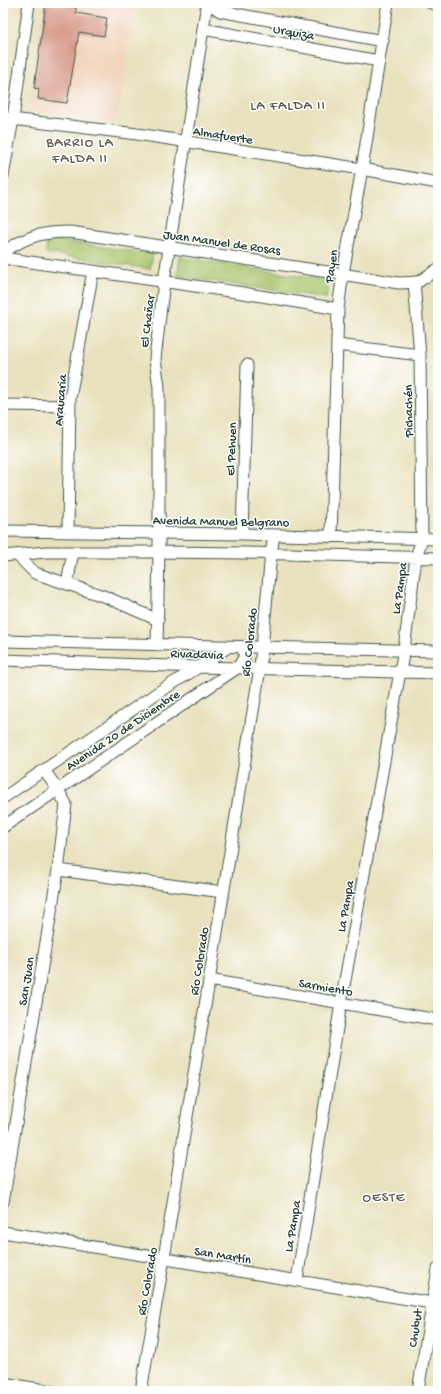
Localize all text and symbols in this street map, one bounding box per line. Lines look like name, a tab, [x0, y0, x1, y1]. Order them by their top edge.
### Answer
street label: Urquiza	[272, 22, 316, 45]
district label: LA FALDA II	[250, 98, 326, 115]
street label: Almafuerte	[192, 124, 254, 149]
district label: BARRIO LA FALDA II	[45, 135, 114, 168]
street label: Juan Manuel de Rosas	[162, 228, 283, 259]
street label: Payen	[322, 248, 343, 285]
street label: El Chañar	[138, 293, 159, 349]
street label: Araucaria	[52, 373, 71, 427]
street label: Pichachén	[402, 384, 417, 439]
street label: El Pehuen	[224, 421, 241, 476]
street label: Avenida Manuel Belgrano	[153, 514, 290, 531]
street label: La Pampa	[389, 561, 412, 615]
street label: Río Colorado	[239, 607, 262, 677]
street label: Rivadavia	[170, 647, 225, 664]
street label: Avenida 20 de Diciembre	[64, 687, 183, 775]
street label: La Pampa	[335, 879, 359, 933]
street label: Río Colorado	[188, 926, 213, 997]
street label: San Juan	[16, 955, 39, 1007]
street label: Sarmiento	[297, 976, 354, 1001]
district label: OESTE	[363, 1190, 406, 1207]
street label: La Pampa	[282, 1199, 305, 1253]
street label: San Martín	[193, 1245, 253, 1269]
street label: Río Colorado	[135, 1246, 162, 1317]
street label: Chubut	[406, 1307, 427, 1349]

